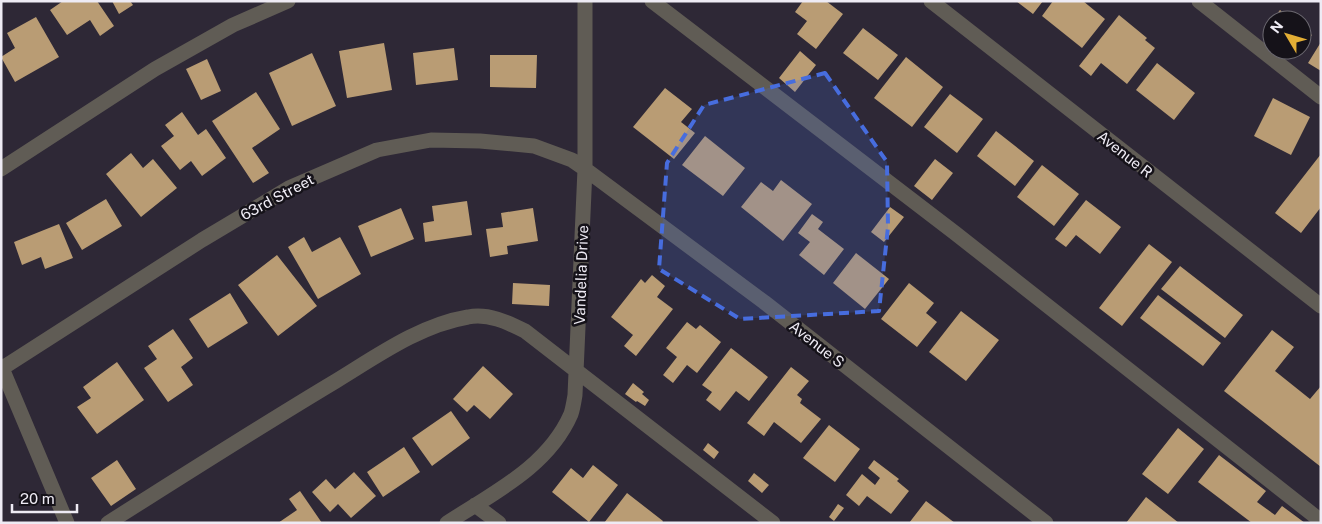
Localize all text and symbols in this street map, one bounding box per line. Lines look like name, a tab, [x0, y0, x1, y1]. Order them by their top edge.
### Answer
north arrow	[1262, 10, 1312, 60]
text: N	[1267, 18, 1286, 36]
street label: Avenue R	[1094, 127, 1156, 181]
street label: 63rd Street	[237, 170, 317, 223]
street label: Vandelia Drive	[571, 225, 591, 325]
street label: Avenue S	[786, 317, 848, 371]
scale bar	[12, 482, 78, 514]
text: 20 m	[20, 490, 55, 507]

